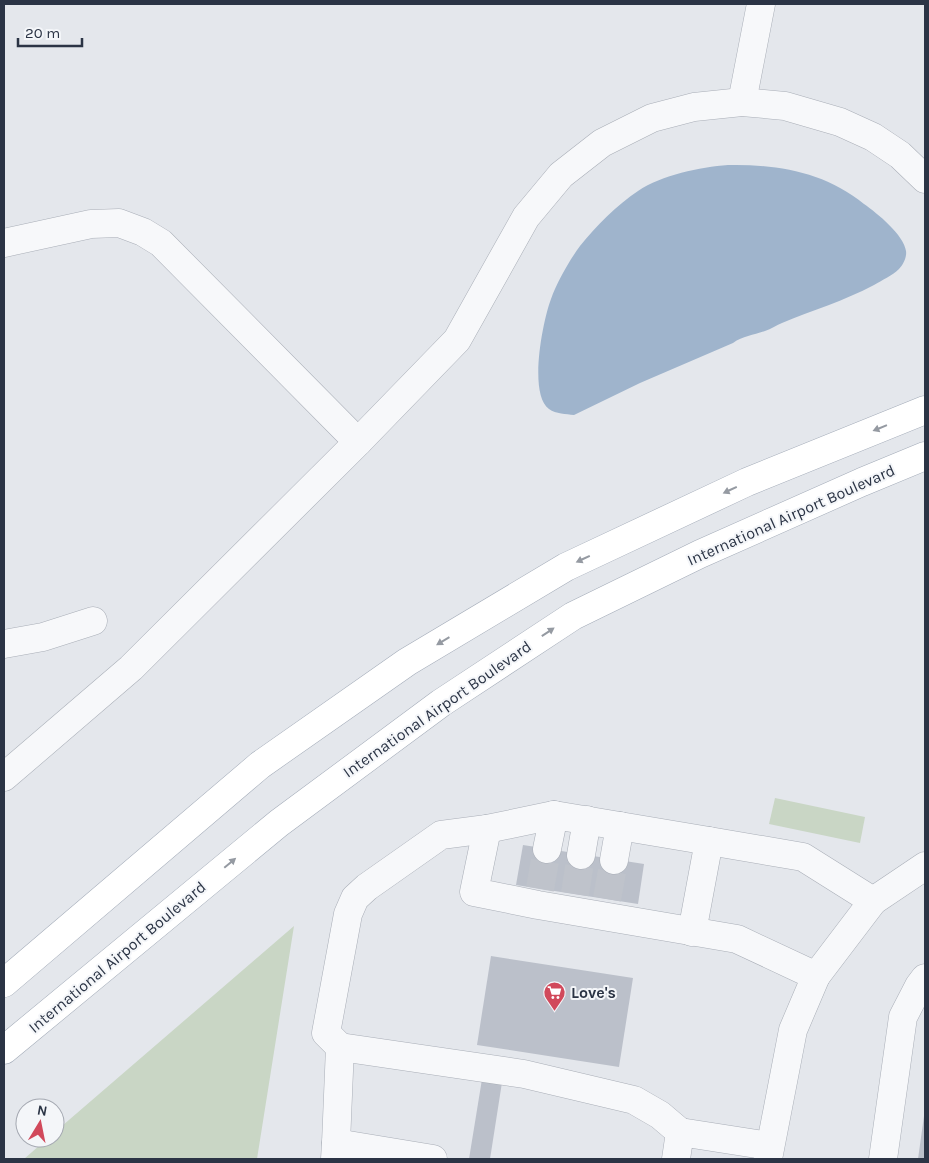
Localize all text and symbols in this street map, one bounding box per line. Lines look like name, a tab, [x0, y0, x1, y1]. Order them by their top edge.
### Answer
scale bar	[18, 15, 81, 47]
text: 20 m	[25, 24, 60, 42]
one-way arrow	[872, 424, 887, 432]
street label: International Airport Boulevard	[684, 460, 898, 570]
one-way arrow	[723, 486, 737, 494]
one-way arrow	[576, 555, 590, 563]
one-way arrow	[541, 627, 554, 637]
one-way arrow	[436, 636, 449, 645]
street label: International Airport Boulevard	[339, 637, 535, 781]
one-way arrow	[223, 858, 236, 869]
street label: International Airport Boulevard	[25, 877, 209, 1037]
supermarket icon: Love's	[543, 980, 567, 1011]
place label: Love's	[571, 983, 616, 1002]
north arrow	[15, 1098, 65, 1148]
text: N	[36, 1101, 49, 1120]

